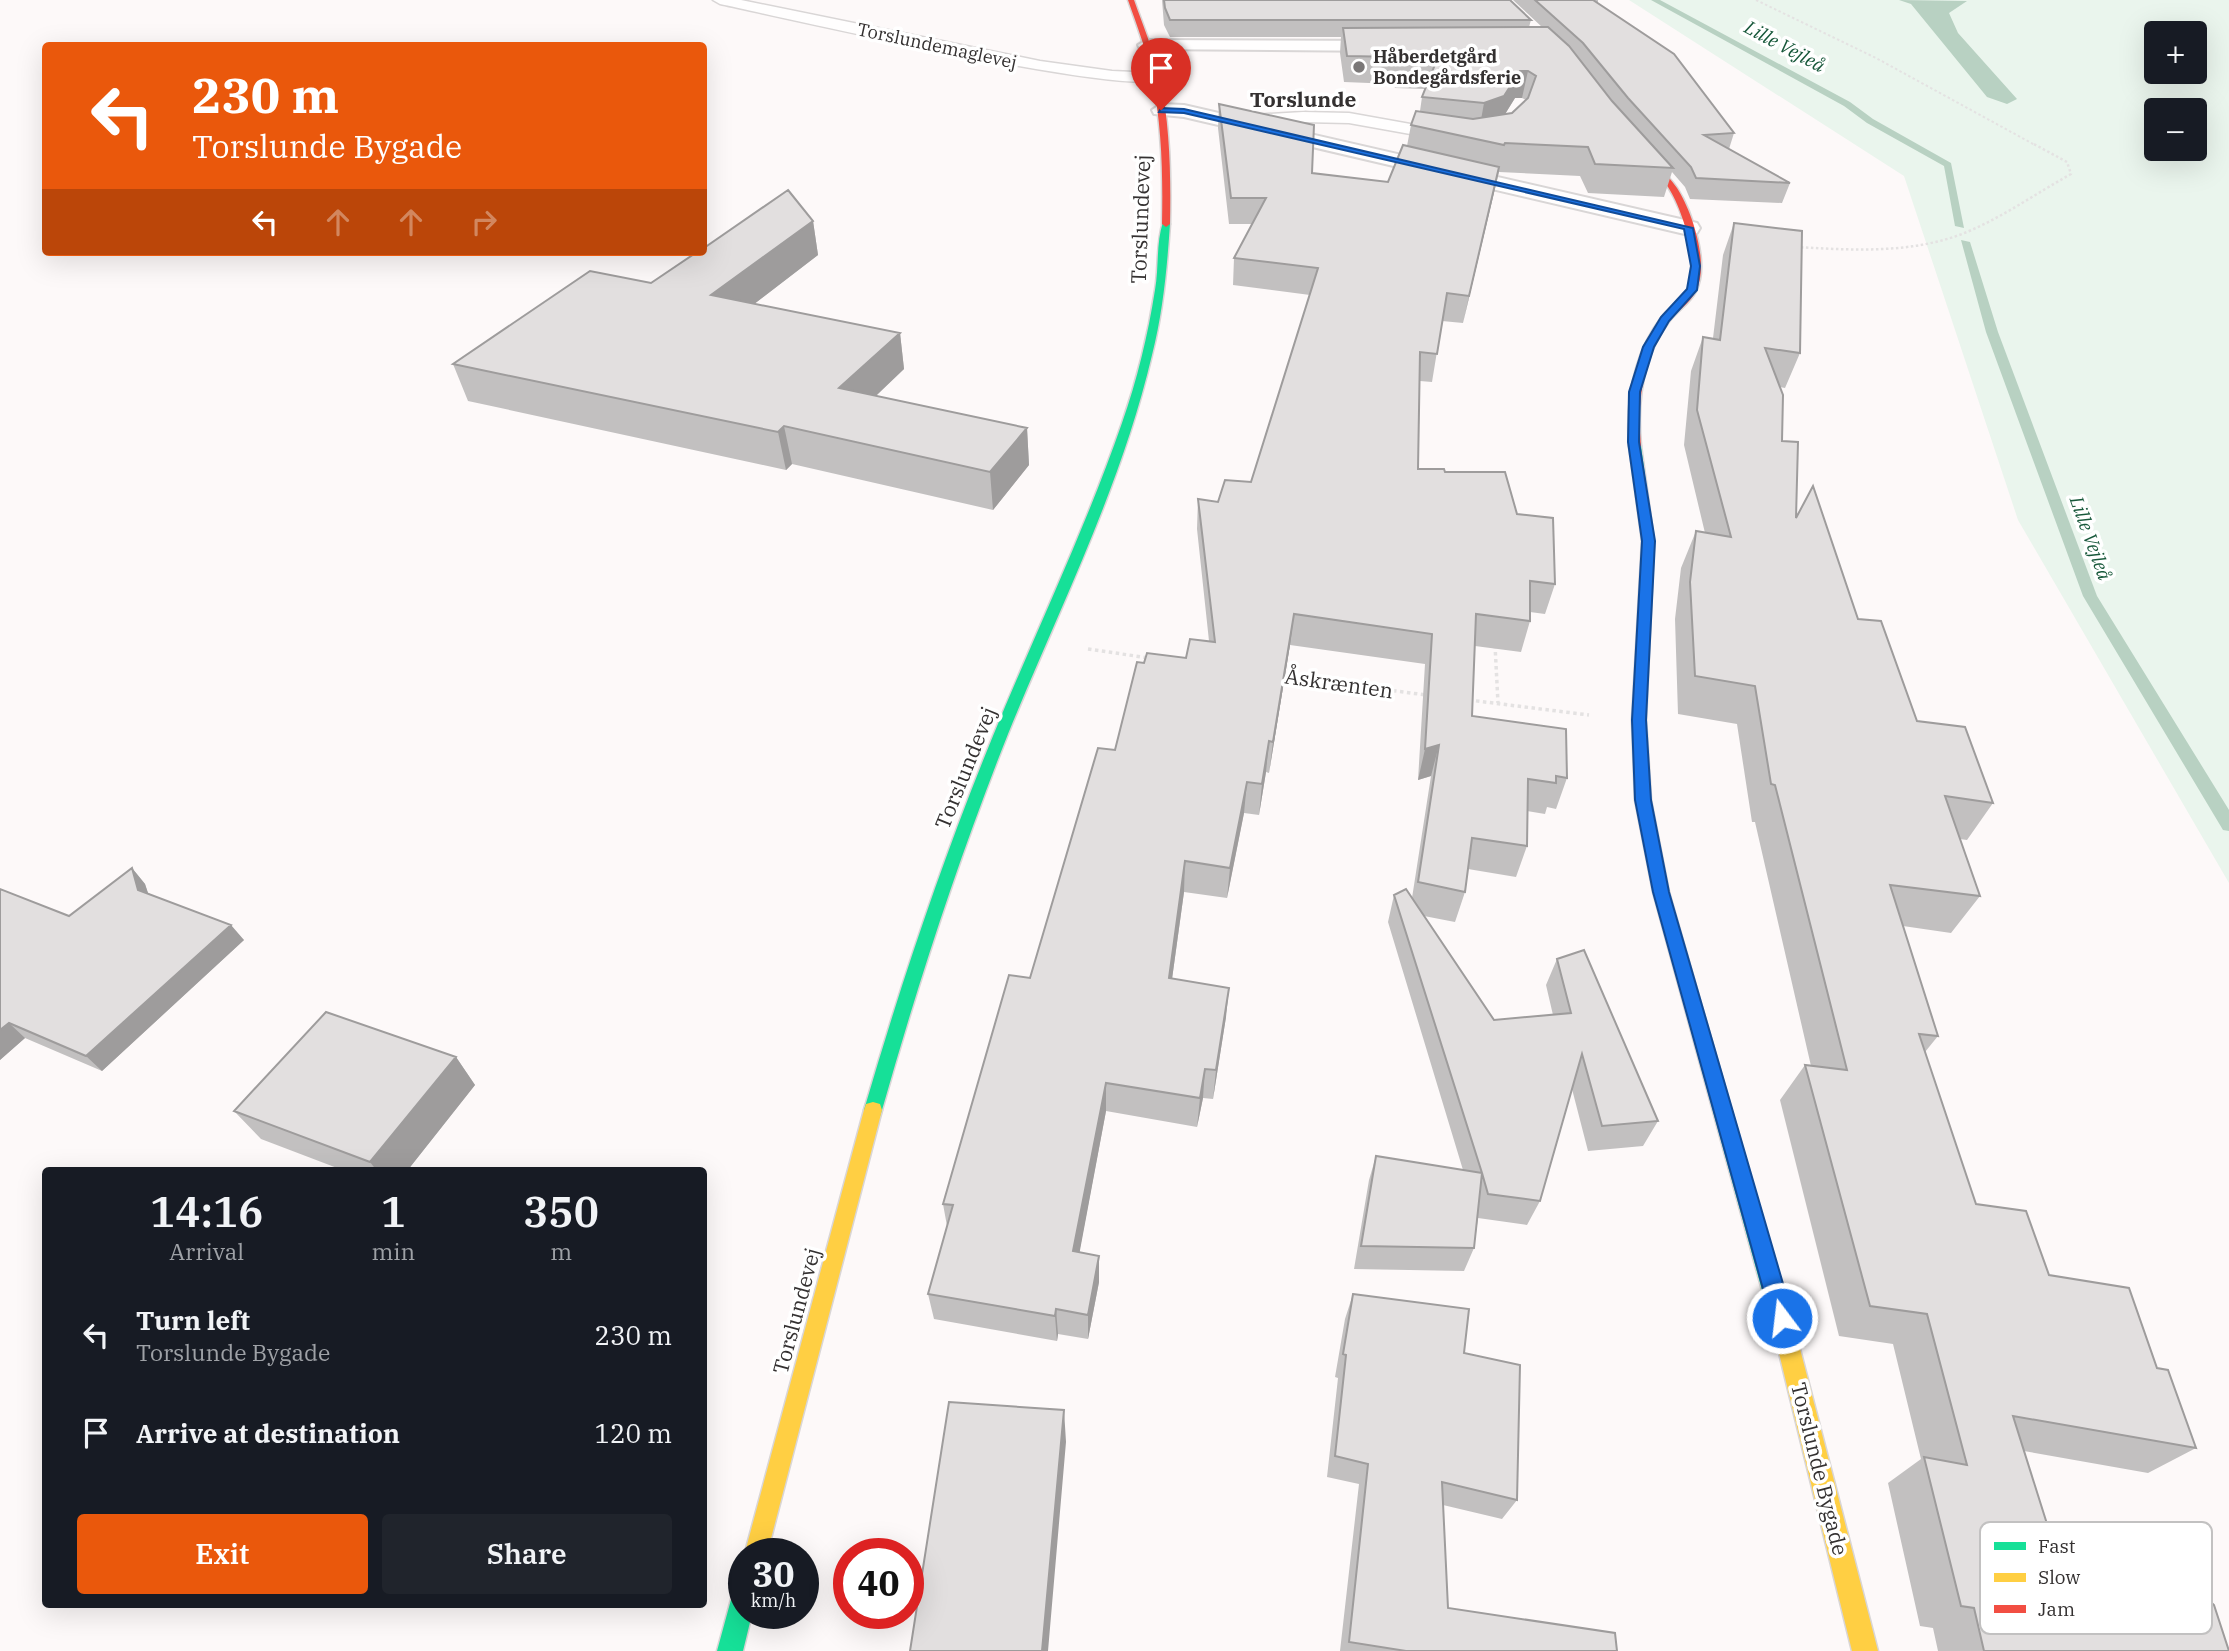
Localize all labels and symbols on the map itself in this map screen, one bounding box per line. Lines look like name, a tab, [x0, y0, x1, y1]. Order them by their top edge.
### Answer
water label: Lille Vejleå	[1740, 14, 1830, 77]
street label: Torslundemaglevej	[855, 17, 1019, 74]
pin	[1131, 38, 1191, 110]
place label: Håberdetgård Bondegårdsferie	[1373, 45, 1521, 89]
marker: Håberdetgård Bondegårdsferie	[1351, 59, 1367, 75]
district label: Torslunde	[1250, 85, 1356, 113]
street label: Torslundevej	[1124, 154, 1156, 284]
water label: Lille Vejleå	[2064, 492, 2117, 584]
street label: Åskrænten	[1283, 662, 1395, 704]
street label: Torslundevej	[928, 702, 1002, 833]
street label: Torslundevej	[766, 1245, 826, 1377]
position arrow	[1745, 1281, 1819, 1355]
street label: Torslunde Bygade	[1785, 1379, 1855, 1558]
legend	[1980, 1522, 2212, 1634]
text: Fast	[2038, 1534, 2076, 1558]
speed limit sign: 40	[833, 1538, 924, 1629]
text: Slow	[2038, 1565, 2080, 1589]
text: Jam	[2038, 1597, 2075, 1621]

